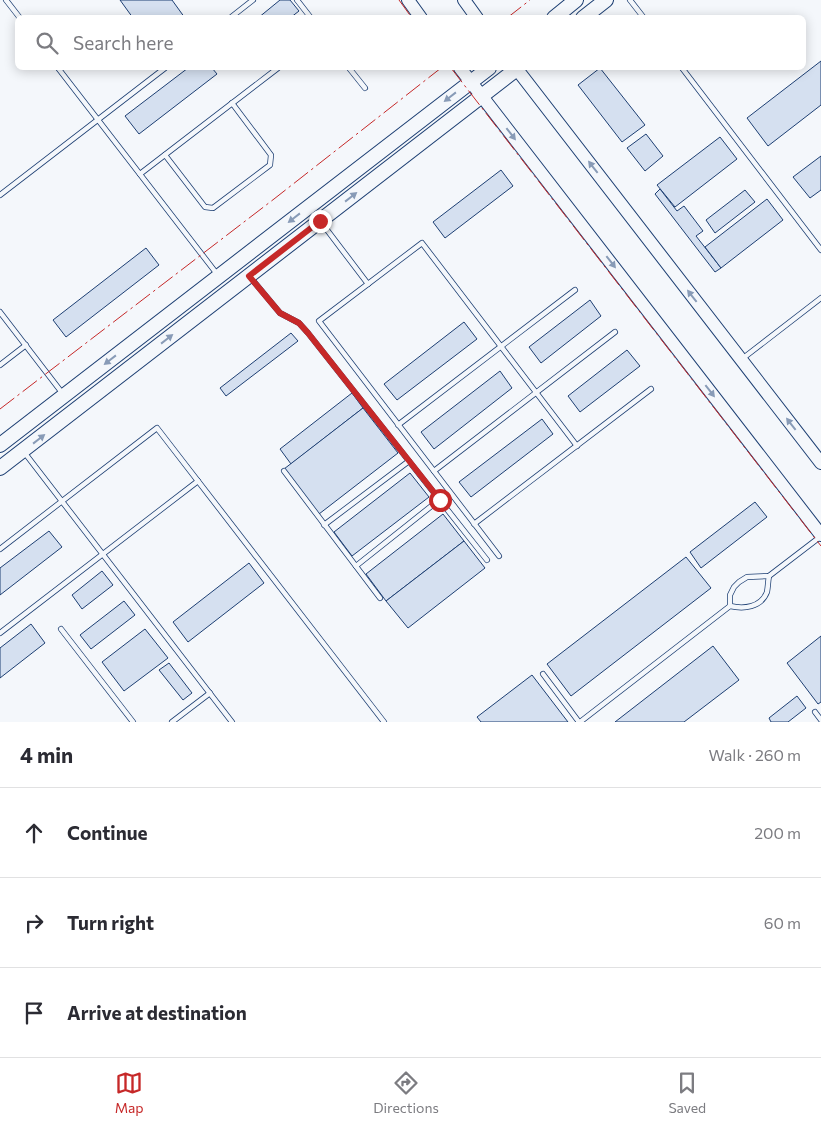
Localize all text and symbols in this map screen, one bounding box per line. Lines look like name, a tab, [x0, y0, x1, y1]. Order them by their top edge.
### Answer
search box	[15, 15, 806, 70]
icon: search	[33, 29, 61, 57]
text: Search here	[73, 31, 173, 54]
one-way arrow	[444, 92, 457, 103]
one-way arrow	[506, 127, 517, 140]
one-way arrow	[587, 161, 598, 174]
one-way arrow	[344, 192, 358, 202]
route end	[309, 210, 332, 233]
one-way arrow	[287, 213, 301, 223]
one-way arrow	[605, 255, 616, 268]
one-way arrow	[687, 289, 697, 303]
one-way arrow	[160, 334, 173, 345]
one-way arrow	[104, 355, 117, 366]
one-way arrow	[705, 384, 715, 398]
one-way arrow	[786, 418, 797, 431]
one-way arrow	[32, 433, 45, 444]
route start	[429, 489, 452, 512]
text: 4 min	[20, 742, 73, 767]
text: Walk · 260 m	[709, 745, 801, 764]
icon: ahead	[20, 819, 48, 847]
text: Continue	[67, 821, 147, 844]
text: 200 m	[754, 823, 801, 842]
icon: right	[20, 909, 48, 937]
text: Turn right	[67, 911, 154, 934]
text: 60 m	[764, 913, 801, 932]
icon: arrive	[20, 999, 48, 1027]
text: Arrive at destination	[67, 1001, 247, 1024]
tab: Map	[115, 1069, 144, 1116]
tab: Directions	[373, 1069, 439, 1116]
tab: Saved	[668, 1069, 706, 1116]

